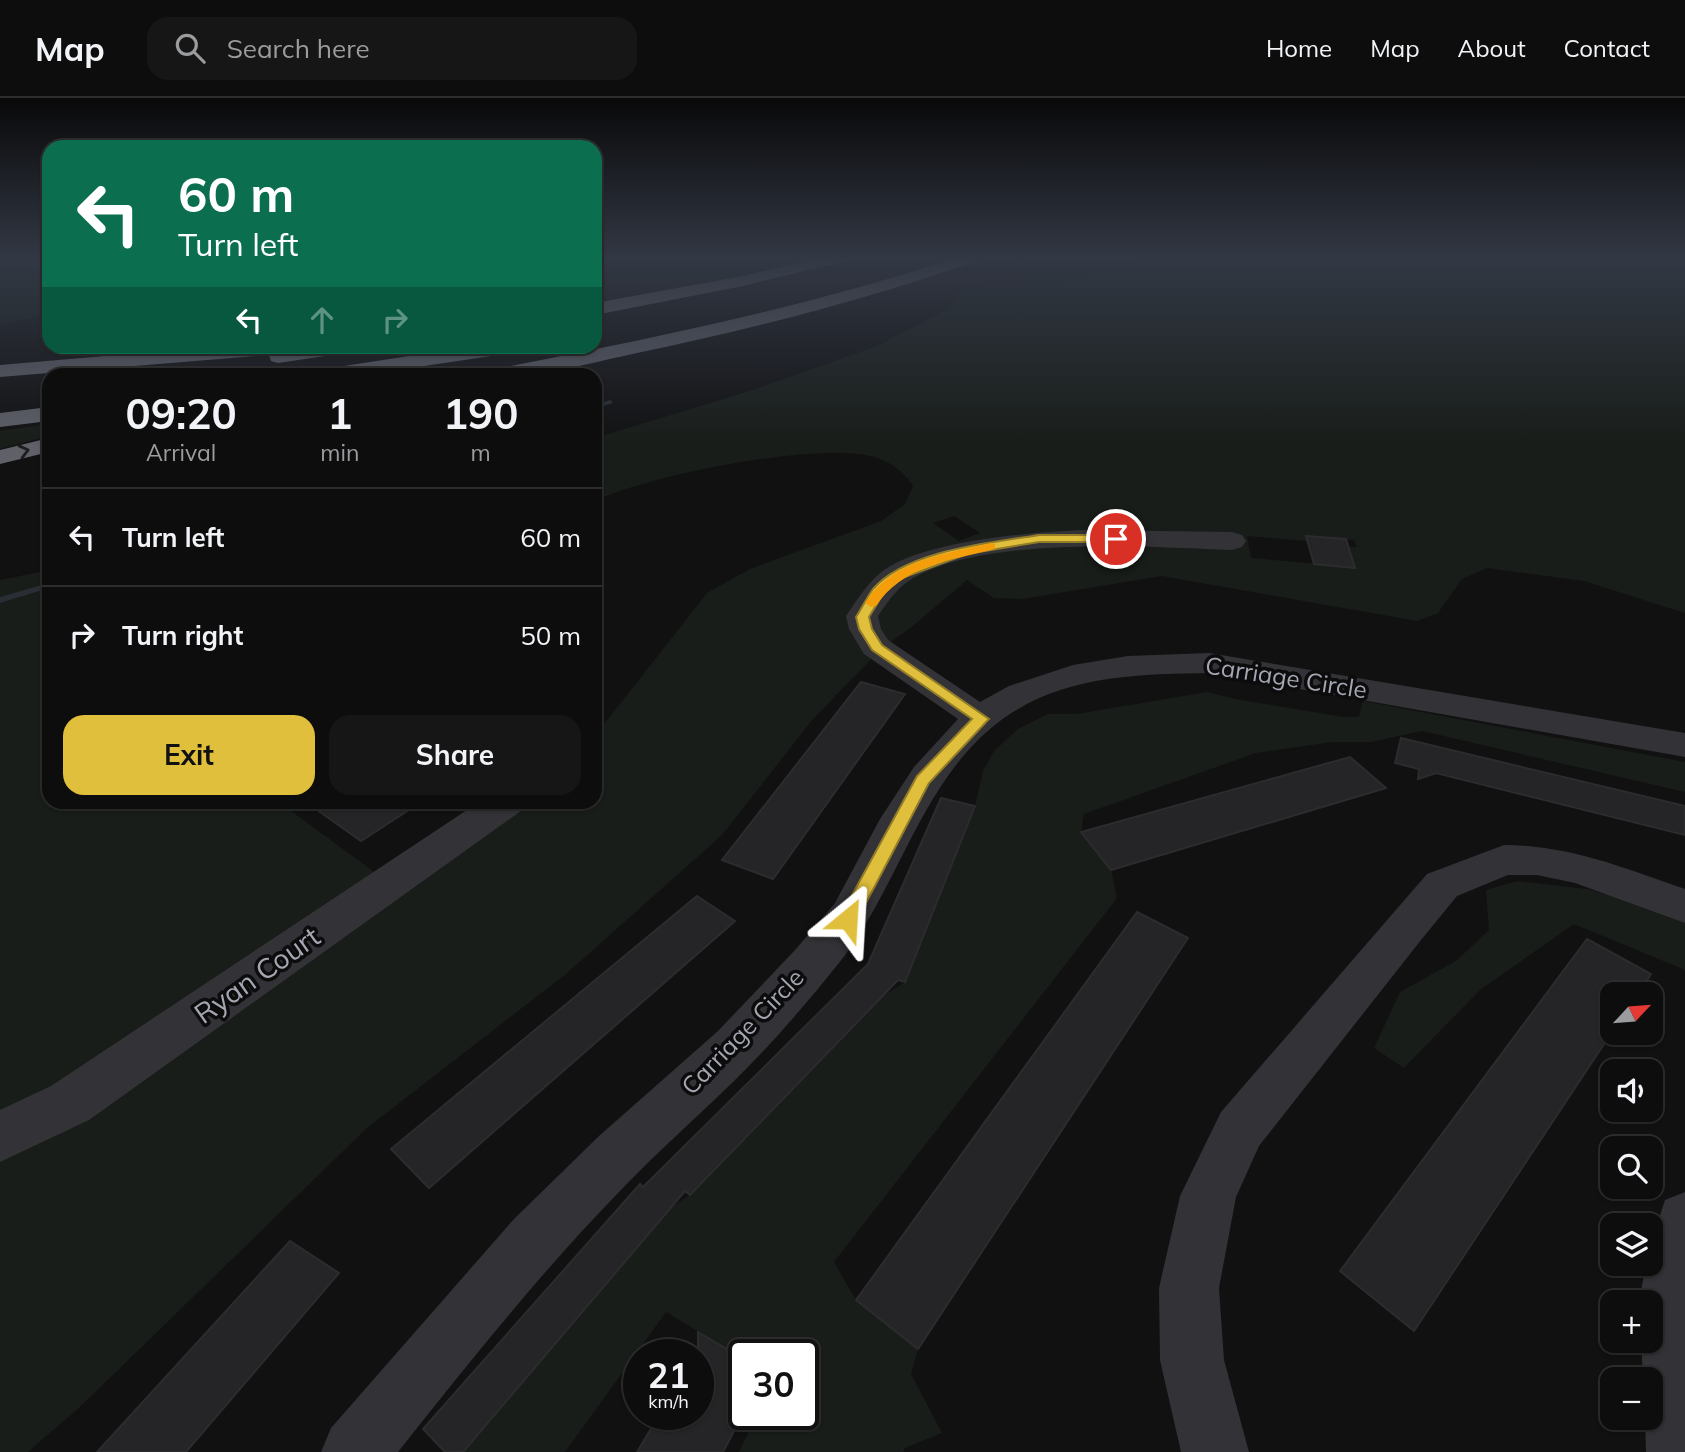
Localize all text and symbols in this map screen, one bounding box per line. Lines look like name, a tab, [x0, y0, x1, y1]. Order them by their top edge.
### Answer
search box	[147, 17, 637, 80]
text: Map	[35, 28, 105, 69]
icon: search	[171, 29, 209, 67]
text: Search here	[227, 32, 370, 65]
text: Home	[1266, 33, 1332, 63]
text: Map	[1370, 33, 1420, 63]
text: About	[1458, 33, 1526, 63]
text: Contact	[1564, 33, 1650, 63]
text: 60 m	[178, 163, 294, 224]
icon: left	[63, 168, 154, 259]
text: Turn left	[178, 224, 298, 264]
icon: left	[230, 301, 268, 339]
icon: ahead	[303, 301, 341, 339]
icon: right	[376, 301, 414, 339]
text: 09:20	[126, 387, 237, 440]
text: 1	[327, 387, 352, 440]
text: 190	[443, 387, 518, 440]
text: Arrival	[146, 438, 216, 467]
text: min	[320, 438, 359, 467]
text: m	[471, 438, 491, 467]
one-way arrow	[18, 445, 30, 459]
pin	[1086, 509, 1146, 569]
icon: left	[63, 518, 101, 556]
icon: arrive	[1097, 520, 1135, 558]
text: Turn left	[122, 521, 224, 554]
text: 60 m	[520, 521, 581, 554]
icon: right	[63, 616, 101, 654]
text: Turn right	[122, 619, 243, 652]
text: 50 m	[520, 619, 581, 652]
street label: Carriage Circle	[1203, 649, 1369, 705]
button: Exit	[63, 715, 315, 795]
button: Share	[329, 715, 581, 795]
position arrow	[811, 882, 885, 956]
street label: Ryan Court	[187, 918, 326, 1031]
street label: Carriage Circle	[675, 962, 810, 1100]
north arrow	[1600, 982, 1662, 1045]
map controls	[1600, 982, 1663, 1430]
button: sound	[1600, 1059, 1663, 1122]
button: search	[1600, 1136, 1663, 1199]
button: layers	[1600, 1213, 1663, 1276]
button: +	[1600, 1290, 1663, 1353]
speed limit sign: 30	[728, 1339, 819, 1430]
text: 21	[647, 1353, 690, 1397]
button: −	[1600, 1367, 1663, 1430]
text: km/h	[648, 1390, 689, 1413]

